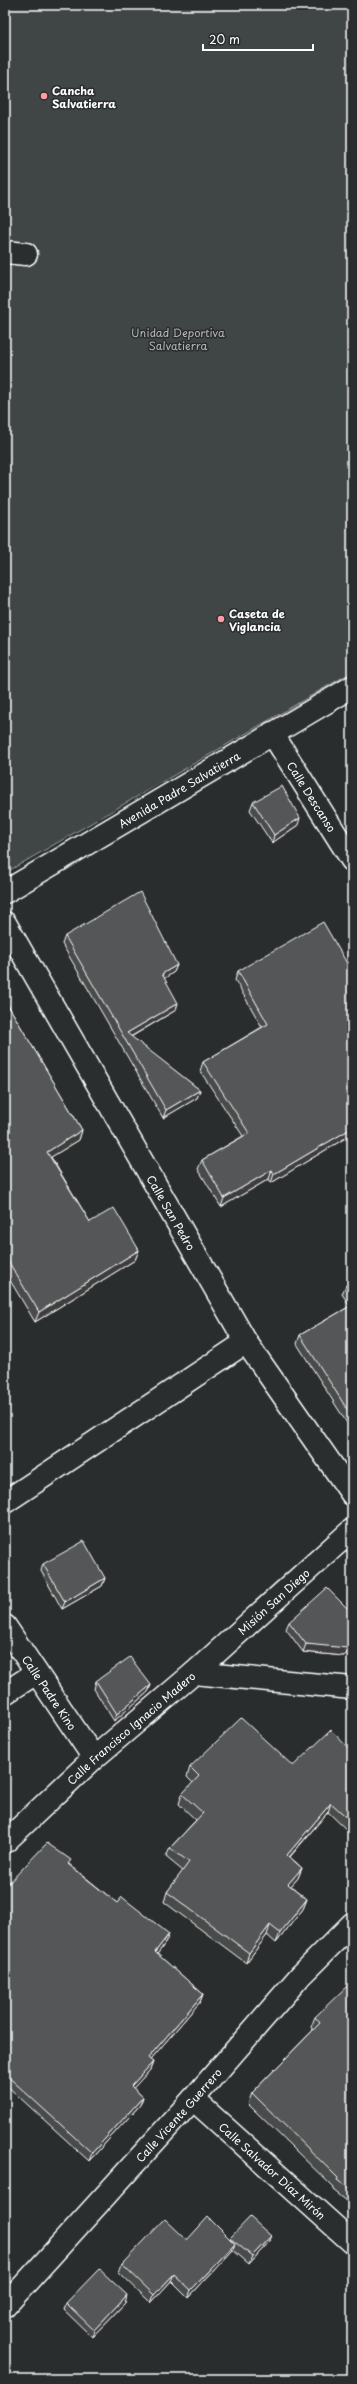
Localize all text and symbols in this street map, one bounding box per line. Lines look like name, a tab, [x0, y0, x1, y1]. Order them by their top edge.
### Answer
scale bar	[203, 26, 313, 52]
text: 20 m	[209, 30, 240, 48]
place label: Cancha Salvatierra	[52, 82, 116, 112]
marker: Cancha Salvatierra	[39, 91, 49, 101]
park label: Unidad Deportiva Salvatierra	[131, 324, 225, 354]
place label: Caseta de Viglancia	[229, 605, 285, 635]
marker: Caseta de Viglancia	[216, 614, 226, 624]
street label: Avenida Padre Salvatierra	[115, 747, 243, 832]
street label: Calle Descanso	[283, 758, 341, 835]
street label: Calle San Pedro	[143, 1172, 200, 1253]
street label: Misión San Diego	[234, 1564, 313, 1638]
street label: Calle Padre Kino	[18, 1651, 81, 1733]
street label: Calle Francisco Ignacio Madero	[63, 1667, 199, 1788]
street label: Calle Vicente Guerrero	[131, 2064, 225, 2166]
street label: Calle Salvador Díaz Mirón	[215, 2118, 330, 2223]

